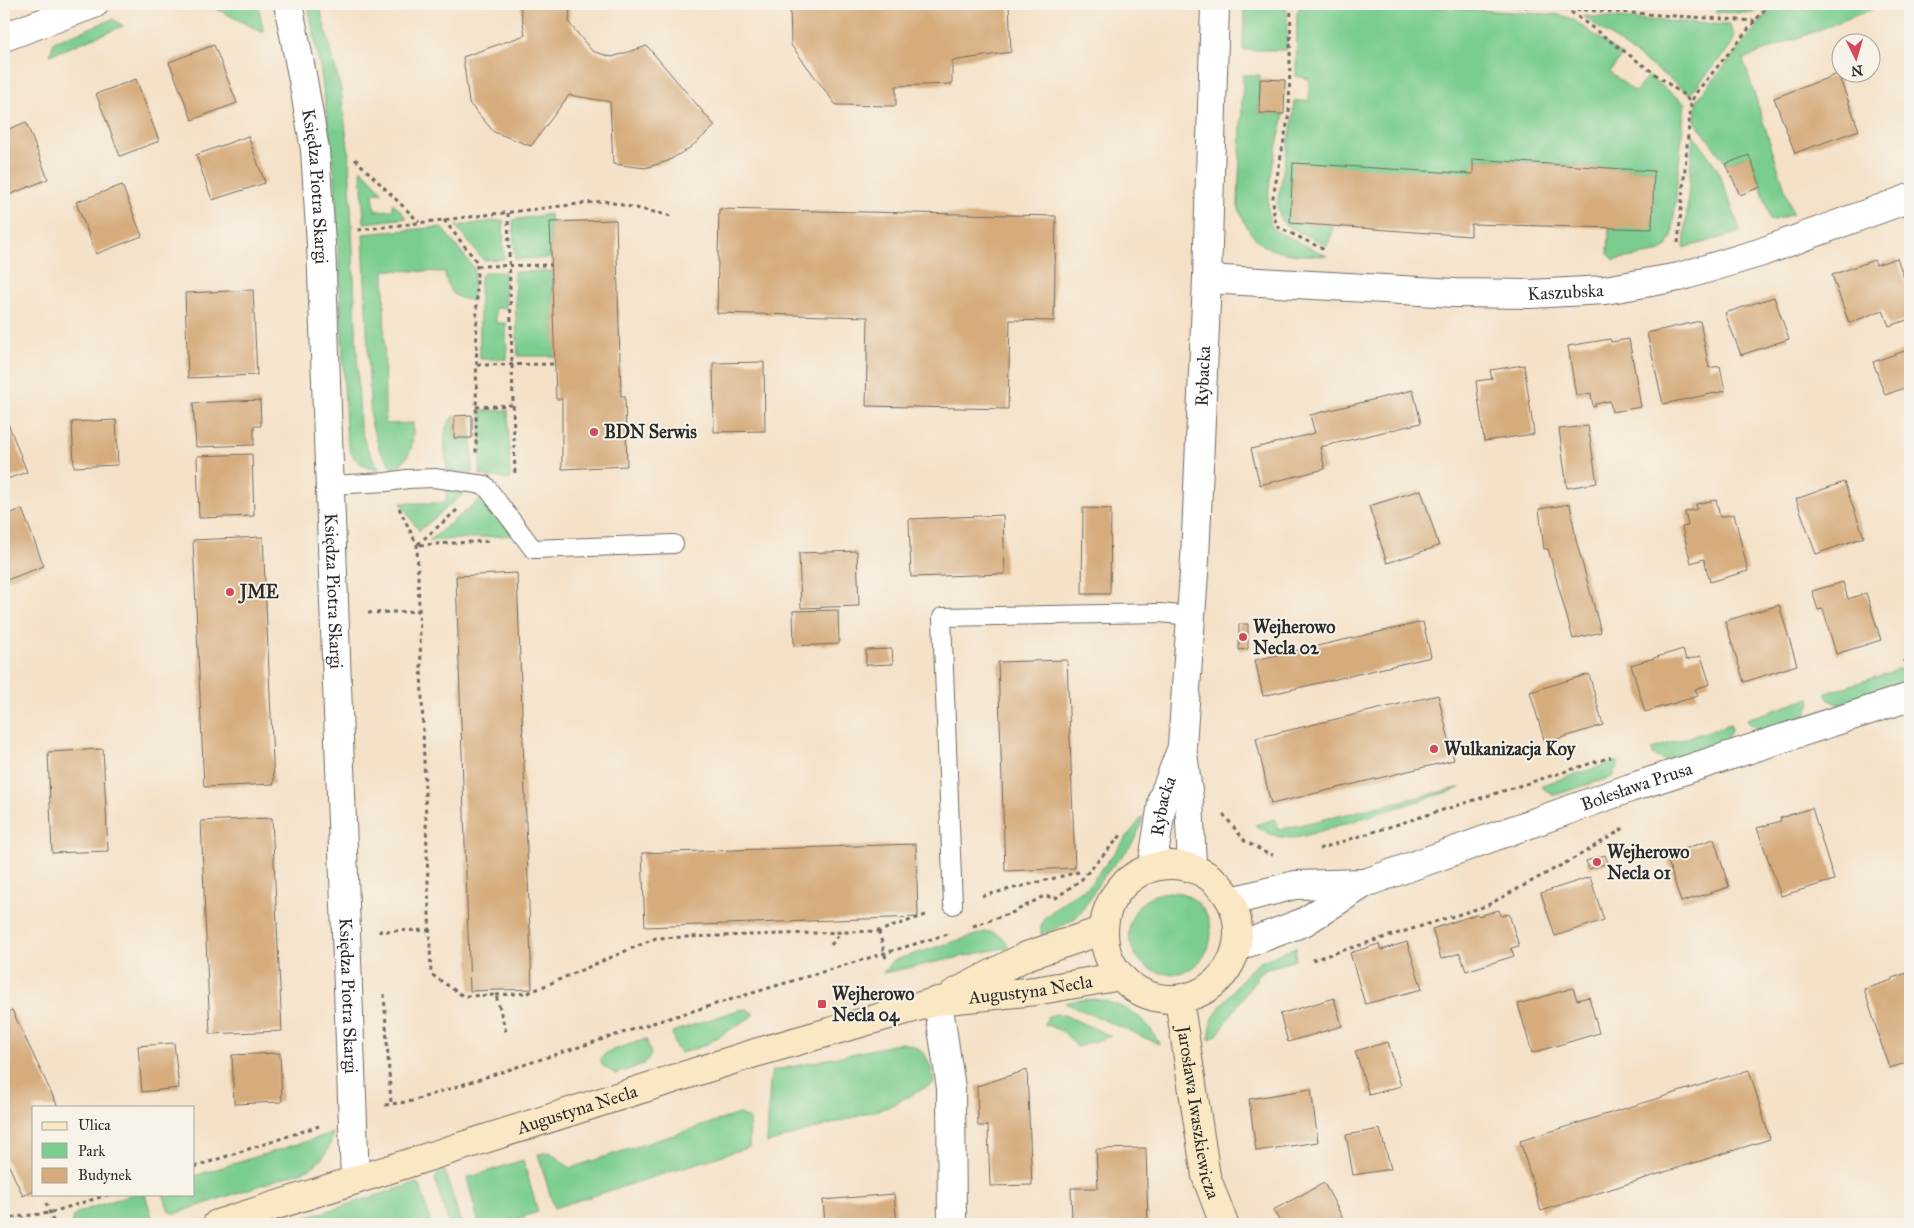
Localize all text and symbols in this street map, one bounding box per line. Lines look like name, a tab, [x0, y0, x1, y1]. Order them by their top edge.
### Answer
north arrow	[1832, 32, 1882, 82]
text: N	[1850, 61, 1864, 79]
street label: Księdza Piotra Skargi	[297, 107, 333, 265]
street label: Kaszubska	[1527, 279, 1605, 305]
street label: Rybacka	[1191, 345, 1215, 407]
place label: BDN Serwis	[604, 421, 697, 443]
marker: BDN Serwis	[588, 426, 600, 438]
street label: Księdza Piotra Skargi	[320, 513, 347, 670]
place label: JME	[238, 581, 279, 604]
marker: JME	[224, 586, 236, 598]
place label: Wejherowo Necla 02	[1253, 616, 1335, 659]
marker: Wejherowo Necla 02	[1237, 631, 1249, 643]
place label: Wulkanizacja Koy	[1444, 738, 1577, 761]
marker: Wulkanizacja Koy	[1428, 743, 1440, 755]
street label: Bolesława Prusa	[1578, 757, 1695, 816]
street label: Rybacka	[1146, 773, 1181, 837]
place label: Wejherowo Necla 01	[1607, 841, 1689, 884]
marker: Wejherowo Necla 01	[1591, 856, 1603, 868]
street label: Księdza Piotra Skargi	[334, 917, 362, 1074]
street label: Augustyna Necla	[966, 970, 1095, 1009]
place label: Wejherowo Necla 04	[832, 983, 914, 1027]
marker: Wejherowo Necla 04	[816, 998, 828, 1010]
street label: Jarosława Iwaszkiewicza	[1171, 1023, 1225, 1202]
street label: Augustyna Necla	[513, 1080, 640, 1139]
legend	[32, 1106, 195, 1196]
text: Ulica	[78, 1116, 111, 1134]
text: Park	[78, 1142, 105, 1160]
text: Budynek	[78, 1166, 132, 1184]

